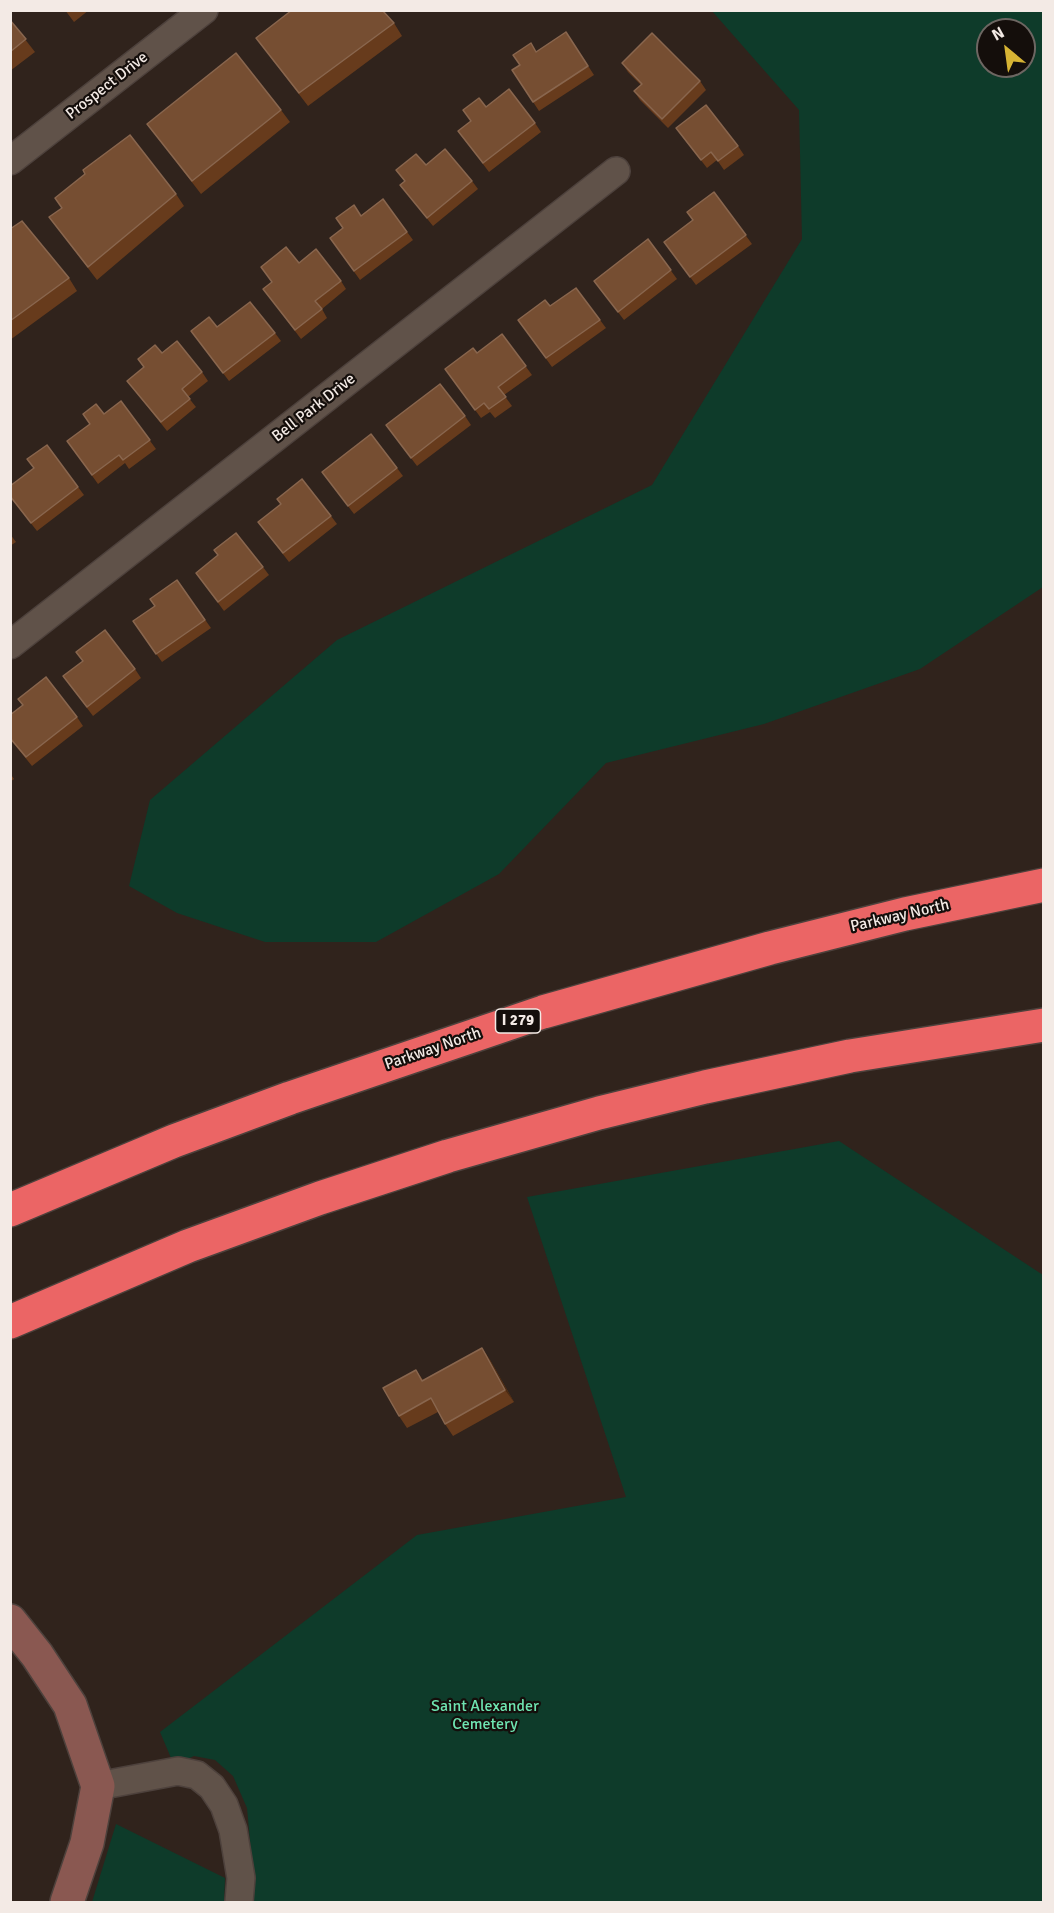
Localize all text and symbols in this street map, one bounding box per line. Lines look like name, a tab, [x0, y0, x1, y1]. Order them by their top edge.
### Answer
north arrow	[976, 18, 1036, 78]
text: N	[989, 23, 1008, 45]
street label: Prospect Drive	[62, 48, 152, 124]
street label: Bell Park Drive	[268, 370, 360, 446]
street label: Parkway North	[849, 895, 951, 937]
road number: I 279	[496, 1009, 540, 1033]
street label: Parkway North	[382, 1024, 484, 1074]
park label: Saint Alexander Cemetery	[431, 1697, 539, 1735]

